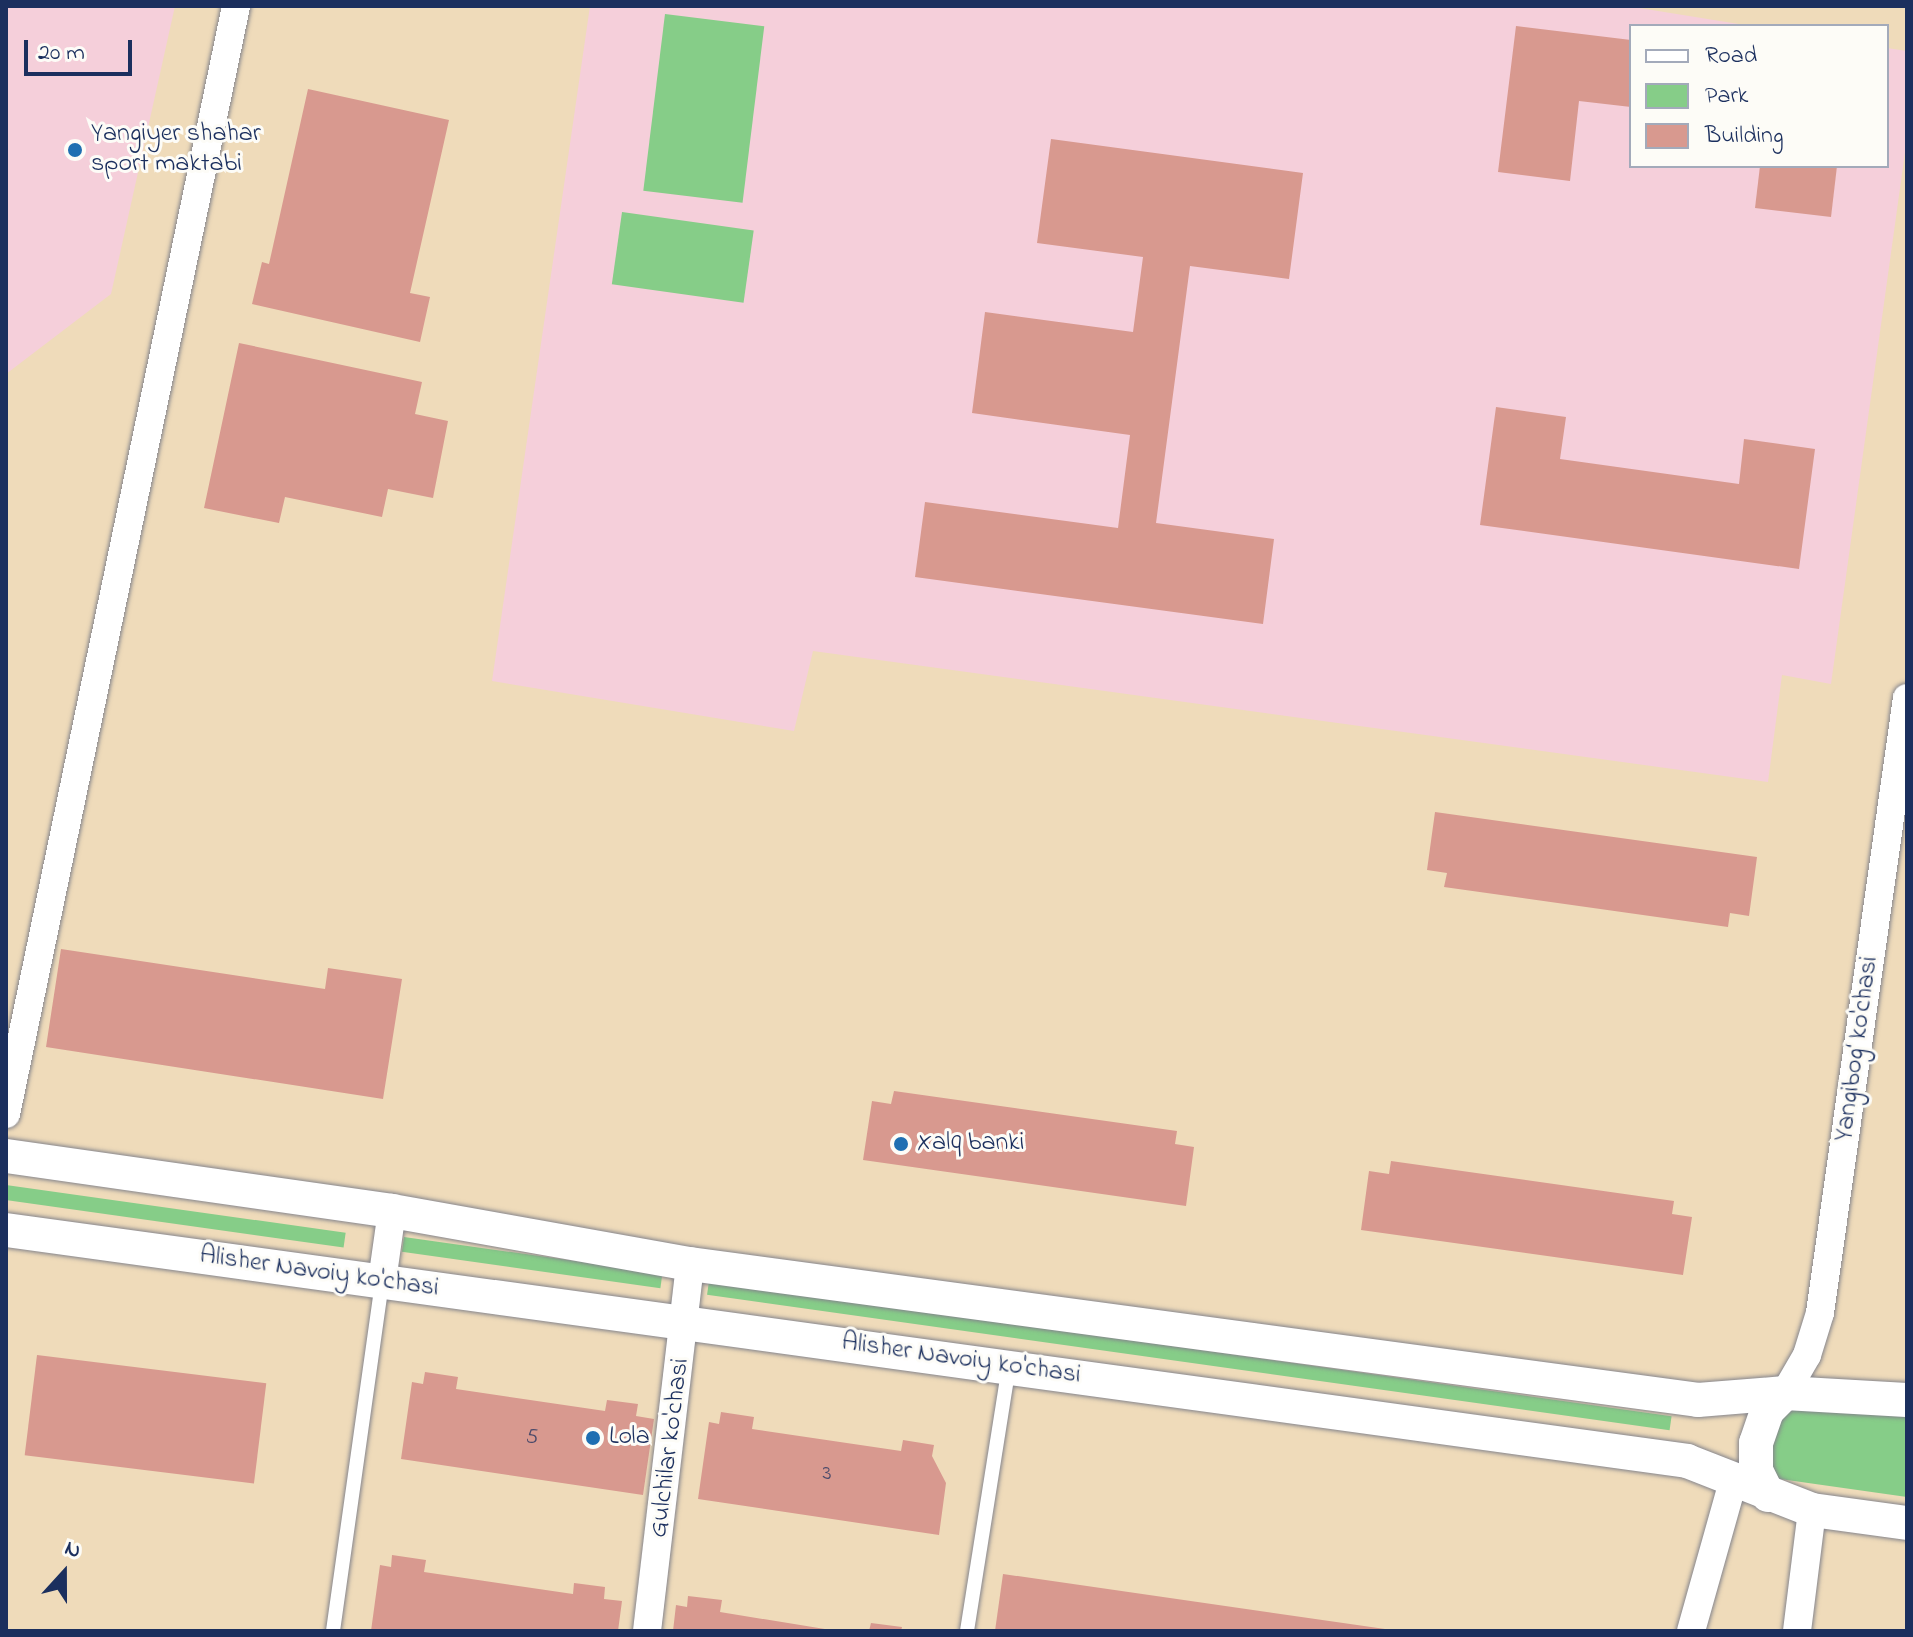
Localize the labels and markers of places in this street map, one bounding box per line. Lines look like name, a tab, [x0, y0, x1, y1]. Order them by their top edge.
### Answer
place label: Yangiyer shahar sport maktabi	[91, 119, 261, 180]
marker: Yangiyer shahar sport maktabi	[66, 141, 84, 159]
place label: Xalq banki	[917, 1128, 1024, 1160]
marker: Xalq banki	[892, 1135, 910, 1153]
place label: Lola	[609, 1422, 650, 1454]
marker: Lola	[584, 1429, 602, 1447]

